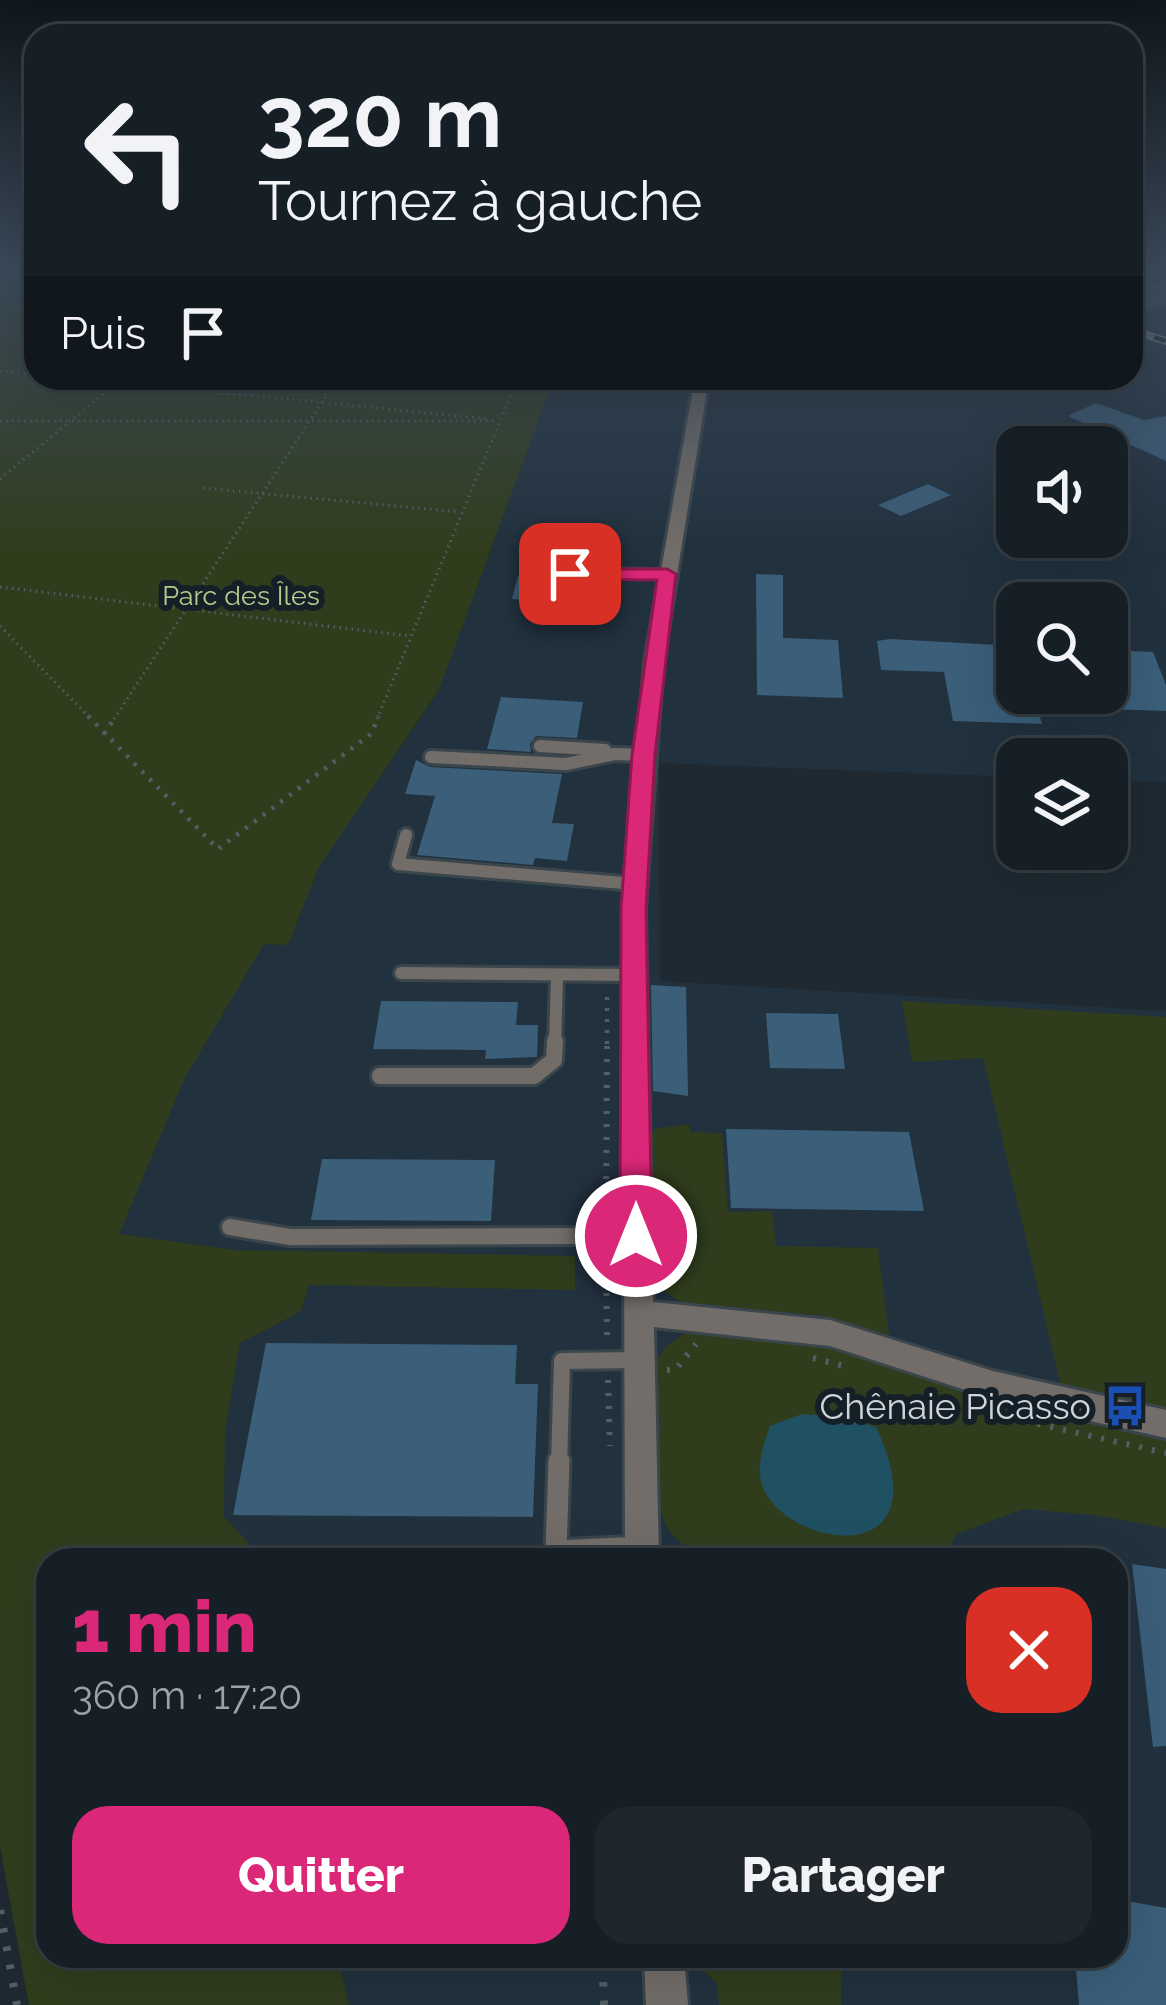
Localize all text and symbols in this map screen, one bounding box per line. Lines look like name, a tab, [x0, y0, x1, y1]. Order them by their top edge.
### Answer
text: 320 m	[258, 68, 502, 167]
icon: left	[60, 72, 216, 228]
text: Tournez à gauche	[258, 169, 702, 233]
icon: arrive	[170, 300, 236, 366]
text: Puis	[60, 307, 146, 360]
map controls	[996, 426, 1128, 870]
button: sound	[996, 426, 1128, 558]
pin	[519, 523, 621, 625]
icon: arrive	[537, 541, 603, 607]
park label: Parc des Îles	[162, 580, 320, 611]
button: search	[996, 582, 1128, 714]
button: layers	[996, 738, 1128, 870]
position arrow	[573, 1173, 699, 1299]
bus stop icon: Chênaie Picasso	[1102, 1383, 1148, 1429]
place label: Chênaie Picasso	[820, 1385, 1091, 1427]
text: 1 min	[72, 1584, 257, 1669]
button: close	[966, 1587, 1092, 1713]
text: 360 m · 17:20	[72, 1672, 302, 1718]
button: Quitter	[72, 1806, 570, 1944]
button: Partager	[594, 1806, 1092, 1944]

